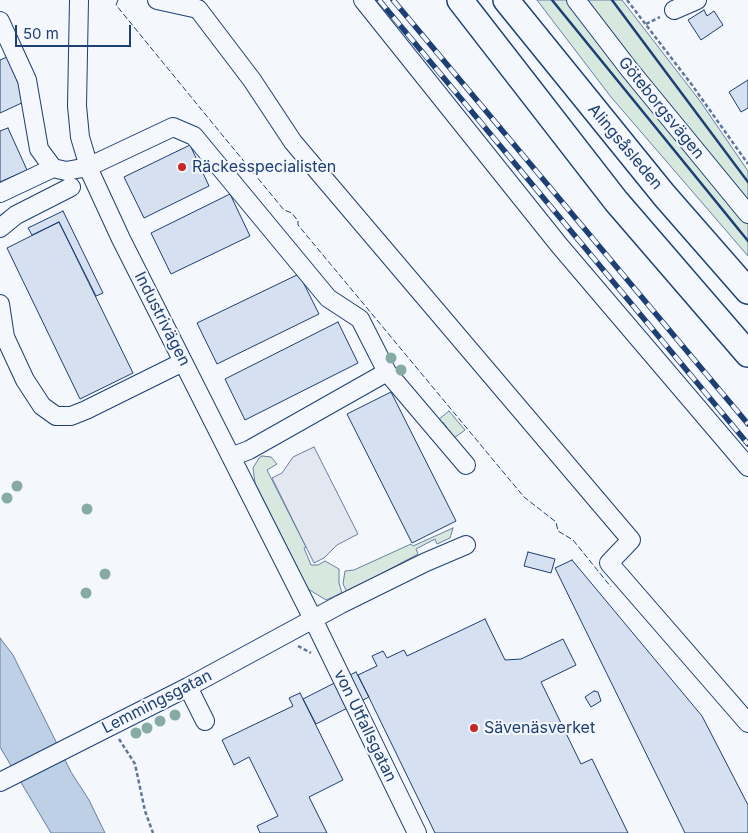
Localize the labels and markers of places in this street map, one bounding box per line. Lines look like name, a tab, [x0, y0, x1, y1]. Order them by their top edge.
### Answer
place label: Räckesspecialisten	[192, 157, 336, 177]
marker: Räckesspecialisten	[176, 161, 188, 173]
place label: Sävenäsverket	[484, 718, 595, 738]
marker: Sävenäsverket	[468, 722, 480, 734]

